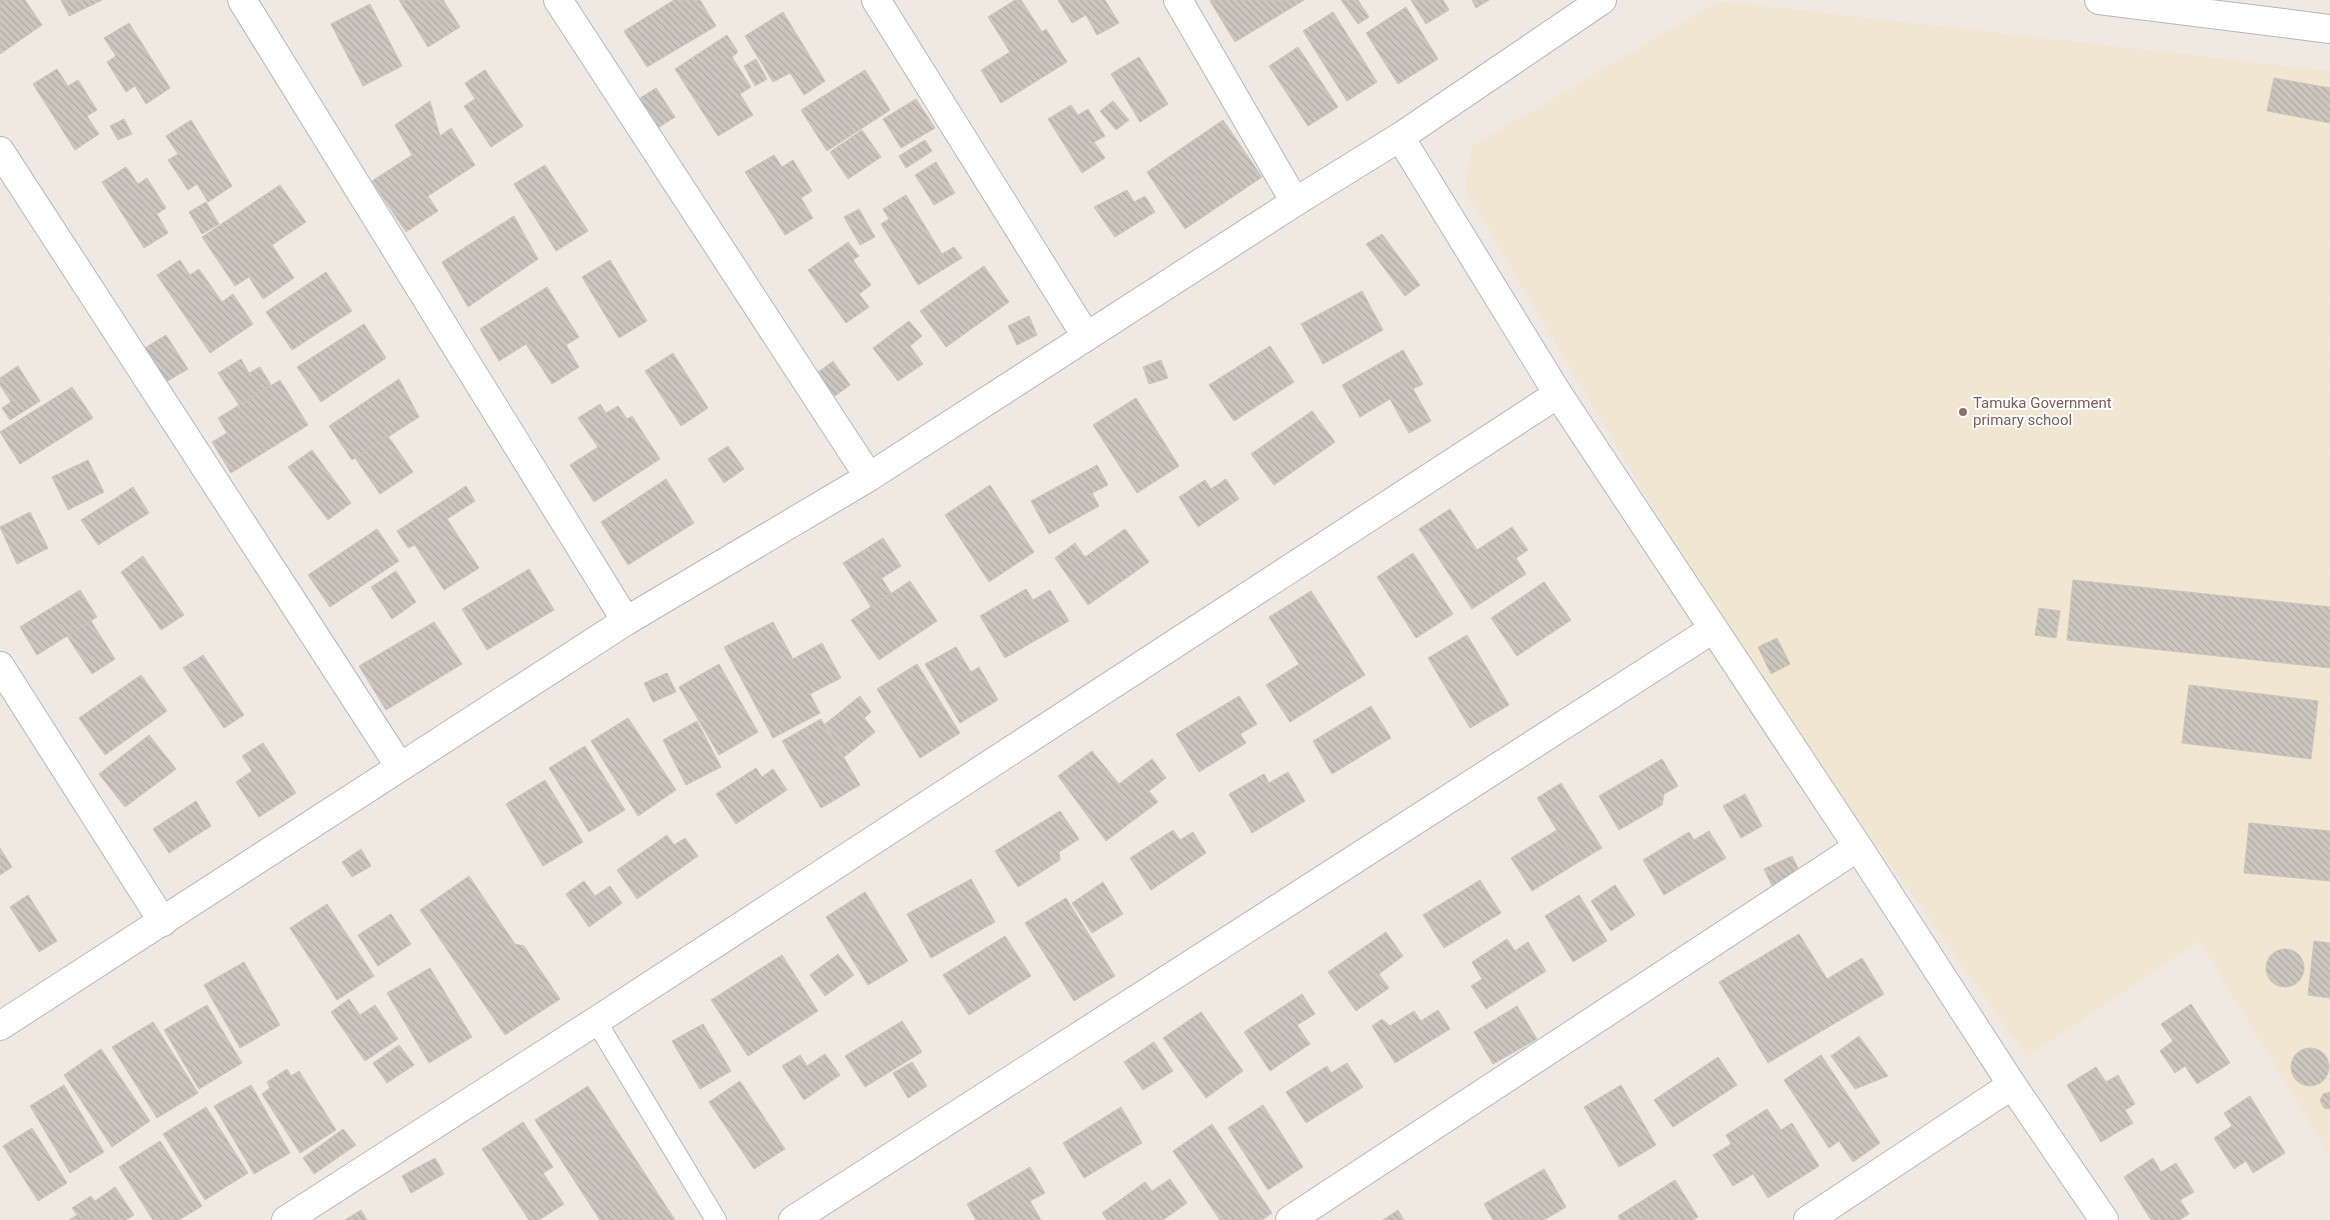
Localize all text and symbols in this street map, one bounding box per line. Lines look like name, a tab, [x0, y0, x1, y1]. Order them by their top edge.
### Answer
place label: Tamuka Government primary school	[1973, 394, 2112, 429]
marker: Tamuka Government primary school	[1957, 406, 1969, 418]

